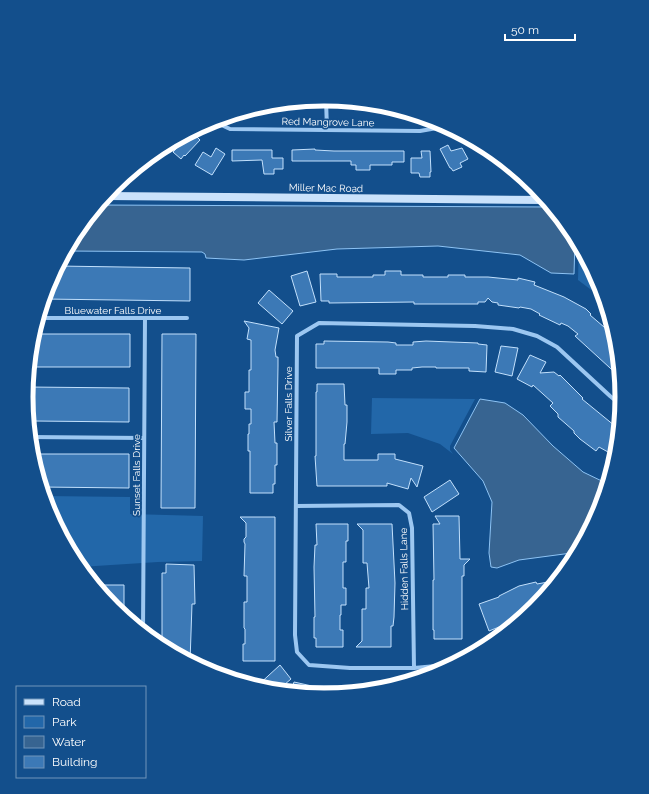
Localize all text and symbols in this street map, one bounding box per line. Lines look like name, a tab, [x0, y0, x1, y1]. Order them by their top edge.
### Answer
scale bar	[505, 16, 575, 42]
text: 50 m	[511, 23, 539, 37]
street label: Red Mangrove Lane	[281, 116, 375, 128]
street label: Miller Mac Road	[289, 182, 363, 194]
street label: Bluewater Falls Drive	[65, 305, 162, 316]
street label: Silver Falls Drive	[283, 366, 294, 442]
street label: Sunset Falls Drive	[131, 434, 142, 516]
street label: Hidden Falls Lane	[398, 527, 410, 610]
legend	[16, 686, 146, 778]
text: Road	[52, 695, 81, 709]
text: Park	[52, 715, 77, 729]
text: Water	[52, 735, 86, 749]
text: Building	[52, 755, 98, 769]

